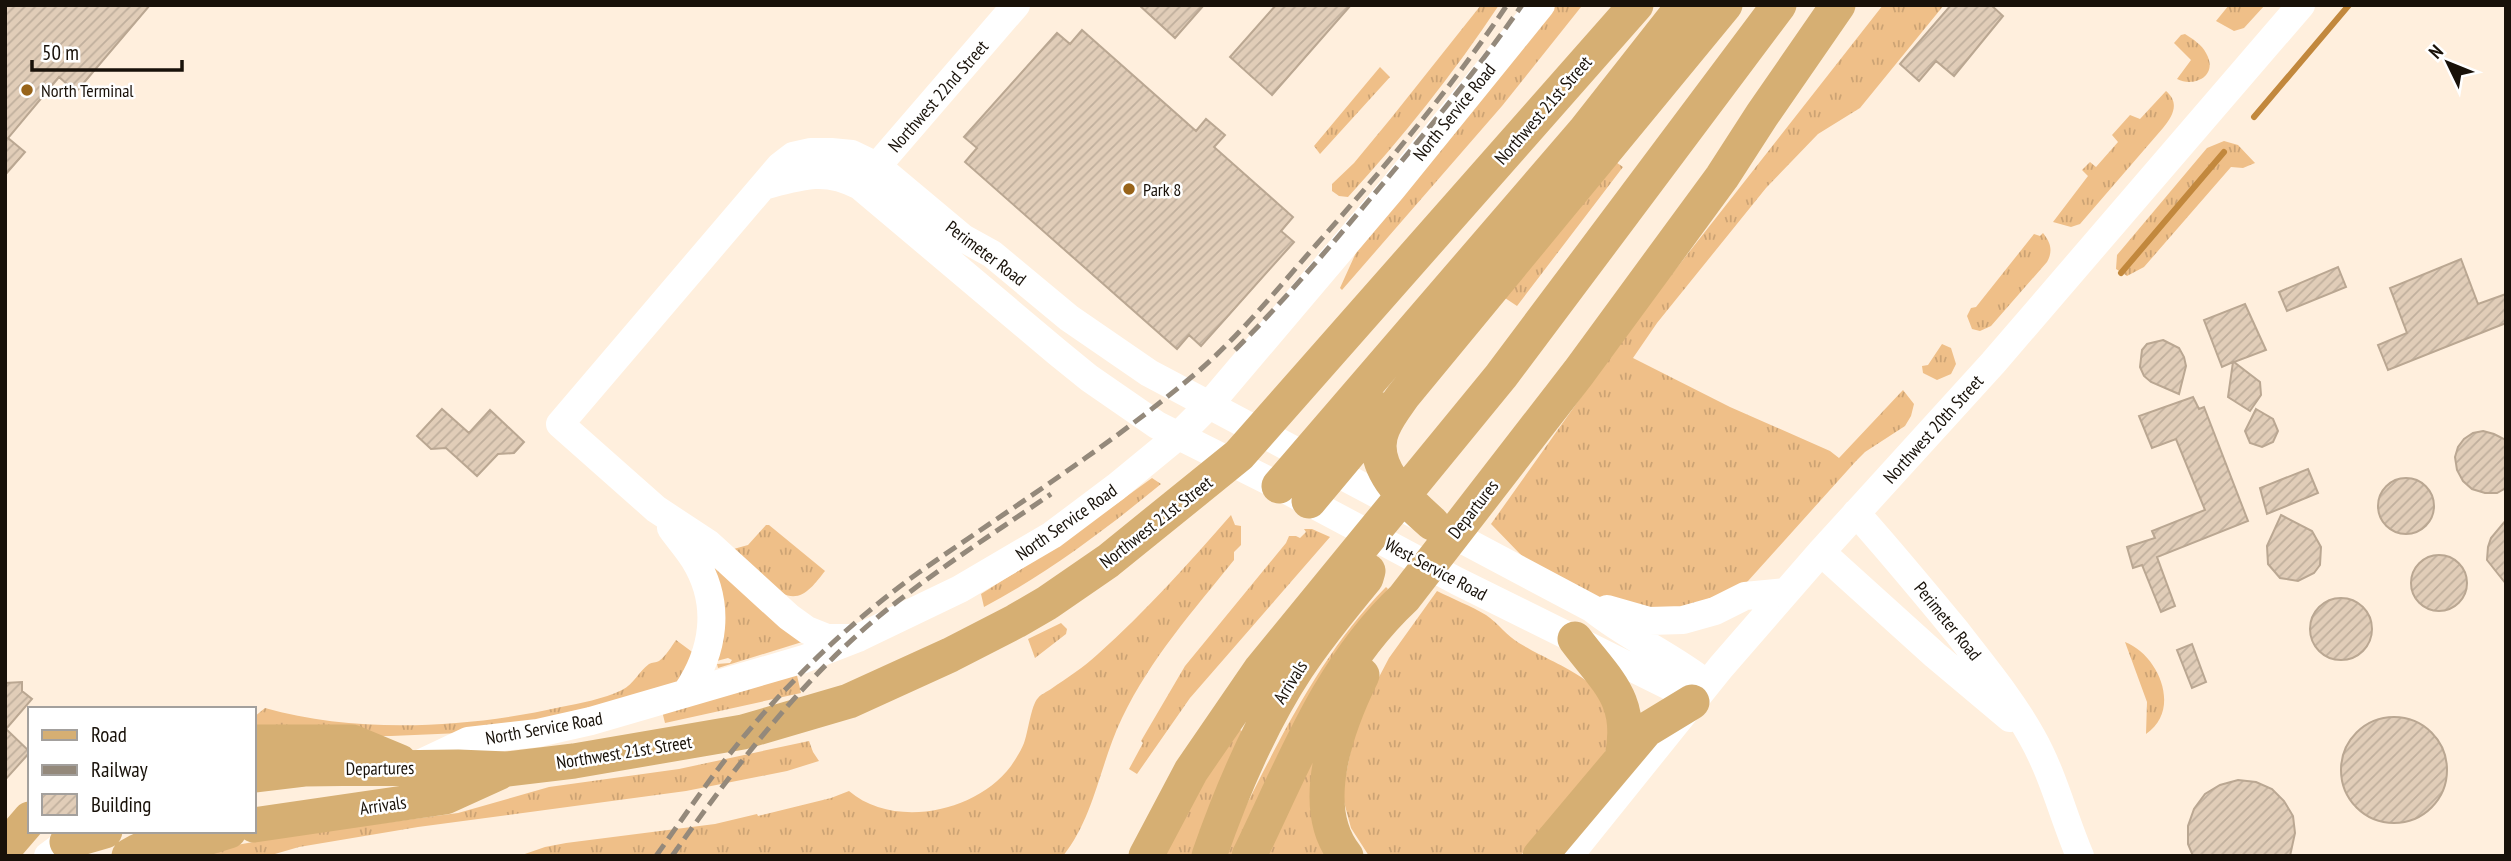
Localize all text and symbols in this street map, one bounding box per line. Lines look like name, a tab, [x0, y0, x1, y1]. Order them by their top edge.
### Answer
scale bar	[32, 28, 182, 72]
north arrow	[2413, 28, 2483, 98]
street label: Northwest 22nd Street	[883, 35, 993, 157]
text: 50 m	[42, 39, 79, 66]
text: N	[2423, 39, 2448, 63]
street label: Northwest 21st Street	[1489, 51, 1597, 169]
street label: North Service Road	[1408, 59, 1500, 165]
place label: North Terminal	[41, 79, 134, 102]
marker: North Terminal	[19, 82, 35, 98]
place label: Park 8	[1143, 178, 1181, 201]
marker: Park 8	[1121, 181, 1137, 197]
street label: Perimeter Road	[941, 215, 1031, 291]
street label: Northwest 20th Street	[1878, 370, 1988, 488]
street label: Northwest 21st Street	[1095, 471, 1217, 573]
street label: Departures	[1443, 475, 1503, 543]
street label: North Service Road	[1011, 479, 1121, 565]
street label: West Service Road	[1381, 532, 1491, 606]
street label: Perimeter Road	[1909, 577, 1987, 665]
street label: Arrivals	[1268, 656, 1312, 708]
street label: North Service Road	[484, 706, 604, 750]
legend	[28, 707, 256, 833]
text: Road	[91, 721, 127, 748]
street label: Northwest 21st Street	[555, 730, 693, 774]
text: Railway	[91, 756, 148, 783]
street label: Departures	[346, 756, 414, 780]
street label: Arrivals	[358, 790, 408, 820]
text: Building	[91, 791, 151, 818]

